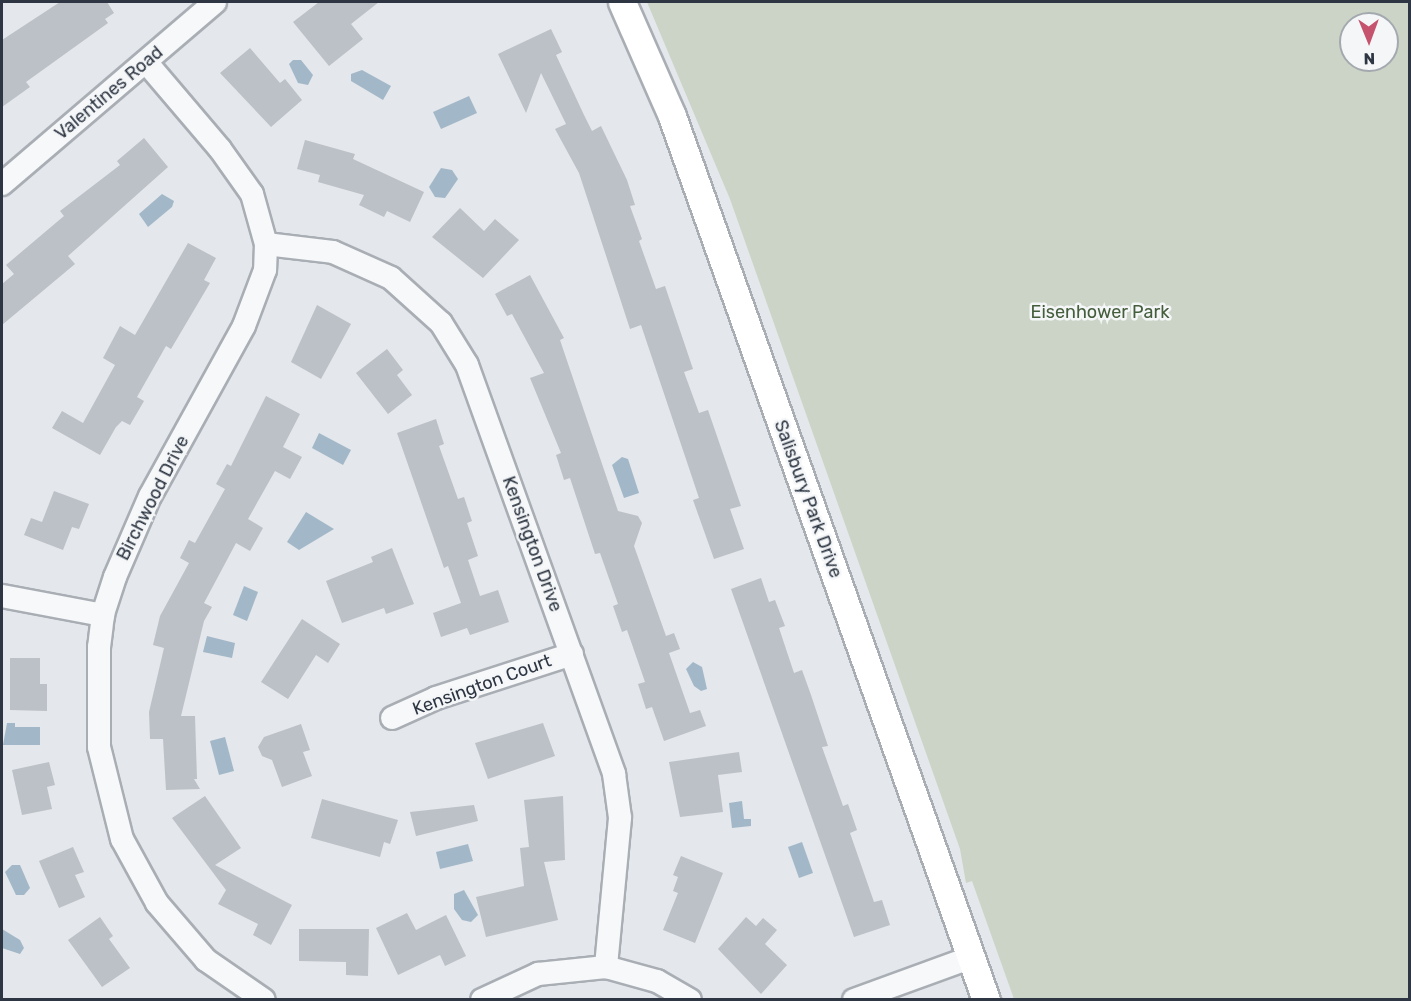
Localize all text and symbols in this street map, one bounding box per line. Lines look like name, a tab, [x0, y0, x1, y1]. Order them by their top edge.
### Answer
north arrow	[1339, 12, 1399, 72]
street label: Valentines Road	[51, 41, 167, 145]
text: N	[1363, 49, 1375, 68]
park label: Eisenhower Park	[1030, 301, 1170, 323]
street label: Salisbury Park Drive	[769, 417, 847, 581]
street label: Birchwood Drive	[112, 432, 194, 564]
street label: Kensington Drive	[497, 473, 567, 615]
street label: Kensington Court	[410, 650, 554, 720]

